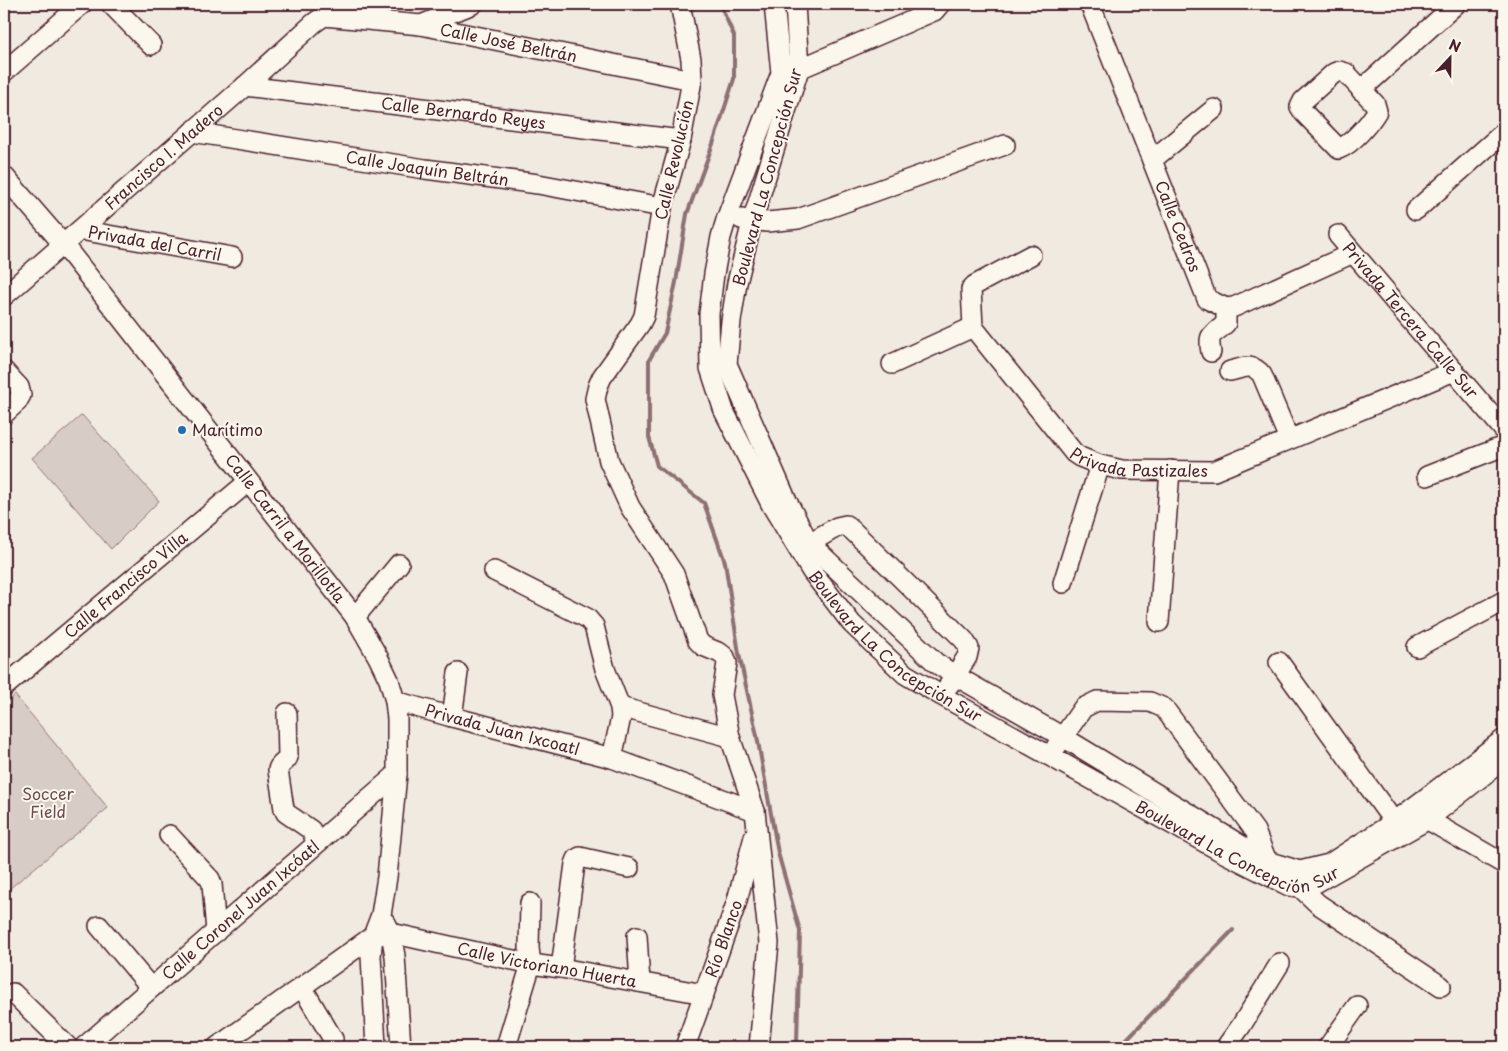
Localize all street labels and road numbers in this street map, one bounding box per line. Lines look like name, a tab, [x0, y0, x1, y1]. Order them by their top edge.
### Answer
street label: Calle José Beltrán	[438, 16, 579, 67]
street label: Boulevard La Concepción Sur	[725, 65, 807, 288]
street label: Calle Bernardo Reyes	[380, 90, 547, 134]
street label: Francisco I. Madero	[99, 97, 228, 214]
street label: Calle Revolución	[648, 97, 698, 222]
street label: Calle Joaquín Beltrán	[344, 144, 510, 191]
street label: Calle Cedros	[1150, 177, 1208, 275]
street label: Privada del Carril	[86, 219, 224, 266]
street label: Privada Tercera Calle Sur	[1338, 236, 1485, 403]
street label: Privada Pastizales	[1066, 441, 1208, 482]
street label: Calle Carril a Morillotla	[220, 448, 352, 607]
street label: Calle Francisco Villa	[58, 525, 192, 643]
street label: Boulevard La Concepción Sur	[804, 565, 987, 727]
street label: Privada Juan Ixcoatl	[422, 697, 582, 760]
street label: Boulevard La Concepción Sur	[1132, 793, 1343, 898]
street label: Calle Coronel Juan Ixcóatl	[156, 834, 324, 985]
street label: Río Blanco	[698, 896, 748, 980]
street label: Calle Victoriano Huerta	[455, 935, 639, 993]

